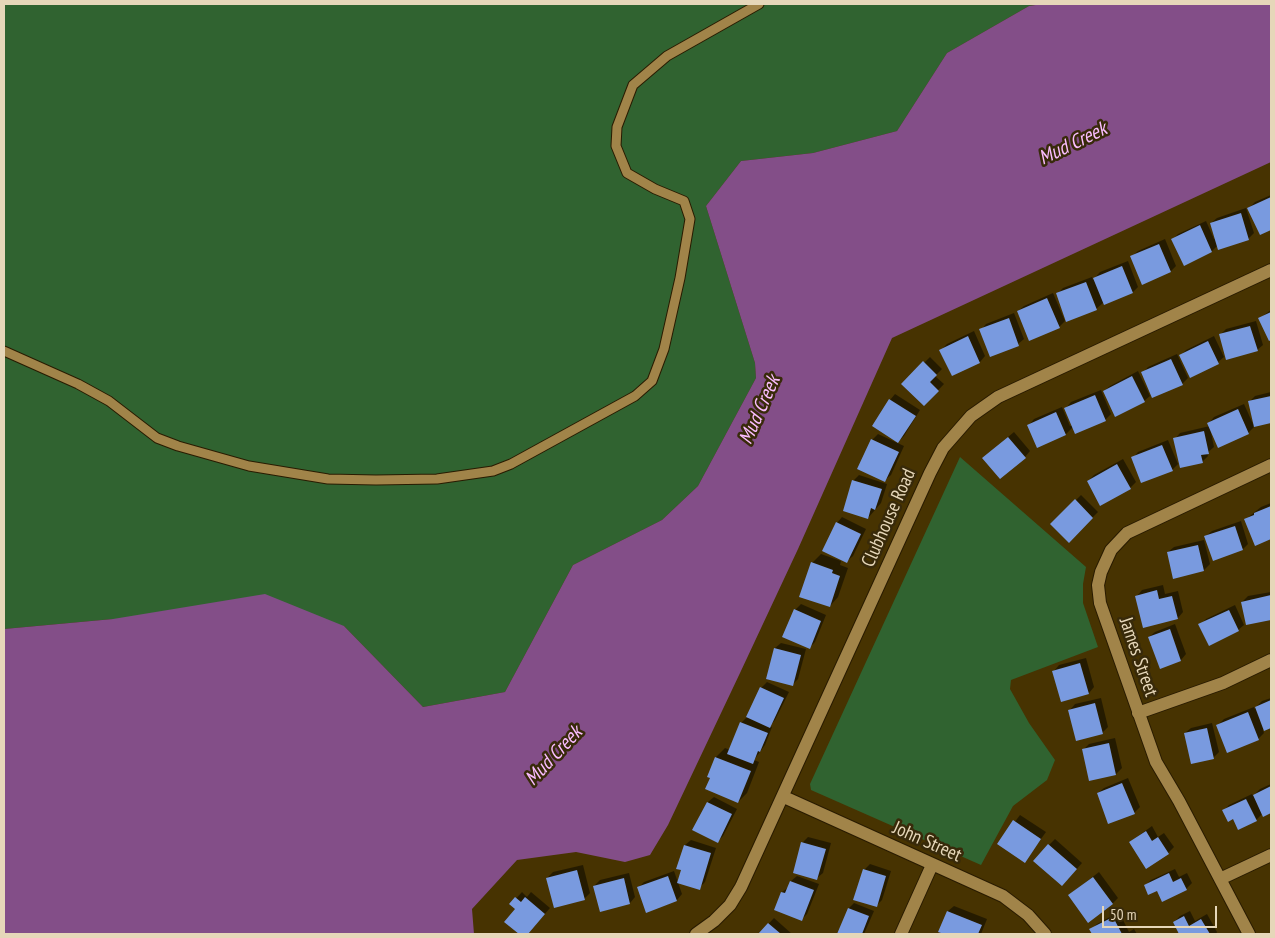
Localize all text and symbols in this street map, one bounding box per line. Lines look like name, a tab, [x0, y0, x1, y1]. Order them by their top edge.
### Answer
water label: Mud Creek	[1035, 117, 1111, 171]
water label: Mud Creek	[734, 372, 786, 448]
street label: Clubhouse Road	[857, 465, 921, 571]
street label: James Street	[1114, 614, 1162, 700]
water label: Mud Creek	[520, 721, 588, 791]
street label: John Street	[889, 817, 965, 867]
scale bar	[1105, 896, 1220, 928]
text: 50 m	[1110, 905, 1136, 924]

